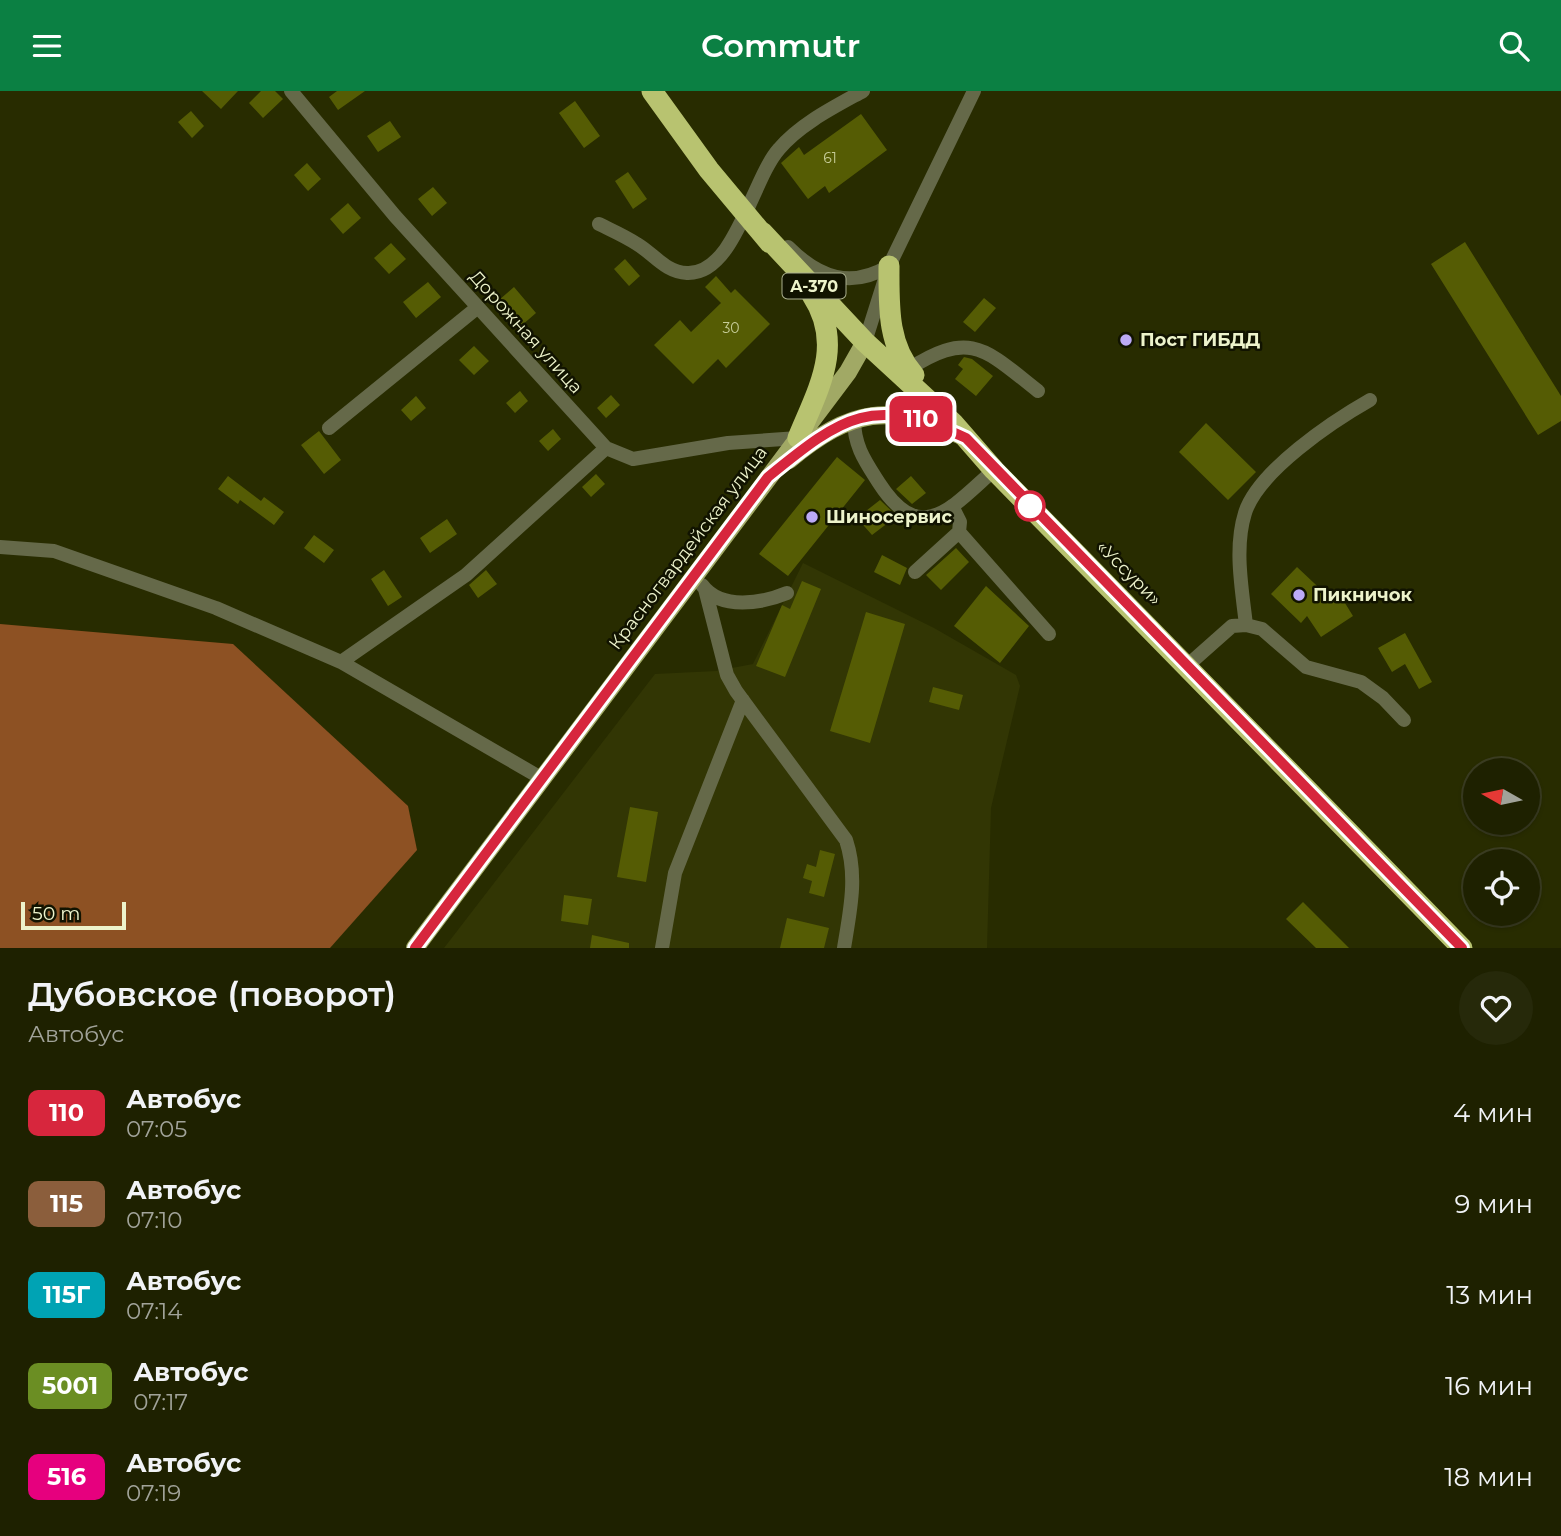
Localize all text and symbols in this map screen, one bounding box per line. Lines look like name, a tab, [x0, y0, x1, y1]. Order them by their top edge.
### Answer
text: Commutr	[701, 26, 860, 65]
icon: menu	[28, 27, 66, 65]
icon: search	[1495, 27, 1533, 65]
house number: 61	[823, 149, 837, 167]
street label: Дорожная улица	[465, 266, 587, 398]
road number: А-370	[782, 273, 846, 299]
house number: 30	[722, 319, 740, 337]
place label: Пост ГИБДД	[1140, 329, 1260, 351]
marker: Пост ГИБДД	[1118, 332, 1134, 348]
line badge: 110	[881, 396, 961, 442]
text: 110	[903, 404, 939, 433]
street label: Красногвардейская улица	[604, 442, 772, 654]
unlabelled marker	[1015, 491, 1045, 521]
place label: Шиносервис	[826, 506, 952, 528]
marker: Шиносервис	[804, 509, 820, 525]
street label: «Уссури»	[1092, 536, 1166, 610]
place label: Пикничок	[1313, 584, 1412, 606]
marker: Пикничок	[1291, 587, 1307, 603]
north arrow	[1463, 758, 1540, 835]
map controls	[1463, 758, 1540, 926]
button: locate	[1463, 849, 1540, 926]
scale bar	[21, 899, 126, 931]
text: 50 m	[32, 902, 80, 925]
button: heart	[1459, 971, 1533, 1045]
text: Дубовское (поворот)	[28, 974, 396, 1014]
text: Автобус	[28, 1020, 124, 1048]
text: Автобус	[126, 1083, 241, 1115]
text: 4 мин	[1453, 1097, 1533, 1129]
text: 110	[49, 1098, 84, 1127]
text: 07:05	[126, 1115, 187, 1143]
text: Автобус	[126, 1174, 241, 1206]
text: 9 мин	[1454, 1188, 1533, 1220]
text: 115	[50, 1189, 83, 1218]
text: 07:10	[126, 1206, 183, 1234]
text: Автобус	[126, 1265, 241, 1297]
text: 13 мин	[1446, 1279, 1533, 1311]
text: 115Г	[43, 1280, 90, 1309]
text: 07:14	[126, 1297, 183, 1325]
text: Автобус	[133, 1356, 249, 1388]
text: 16 мин	[1445, 1370, 1533, 1402]
text: 5001	[42, 1371, 98, 1400]
text: 07:17	[133, 1388, 188, 1416]
text: Автобус	[126, 1447, 241, 1479]
text: 18 мин	[1444, 1461, 1533, 1493]
text: 516	[47, 1462, 86, 1491]
text: 07:19	[126, 1479, 181, 1507]

